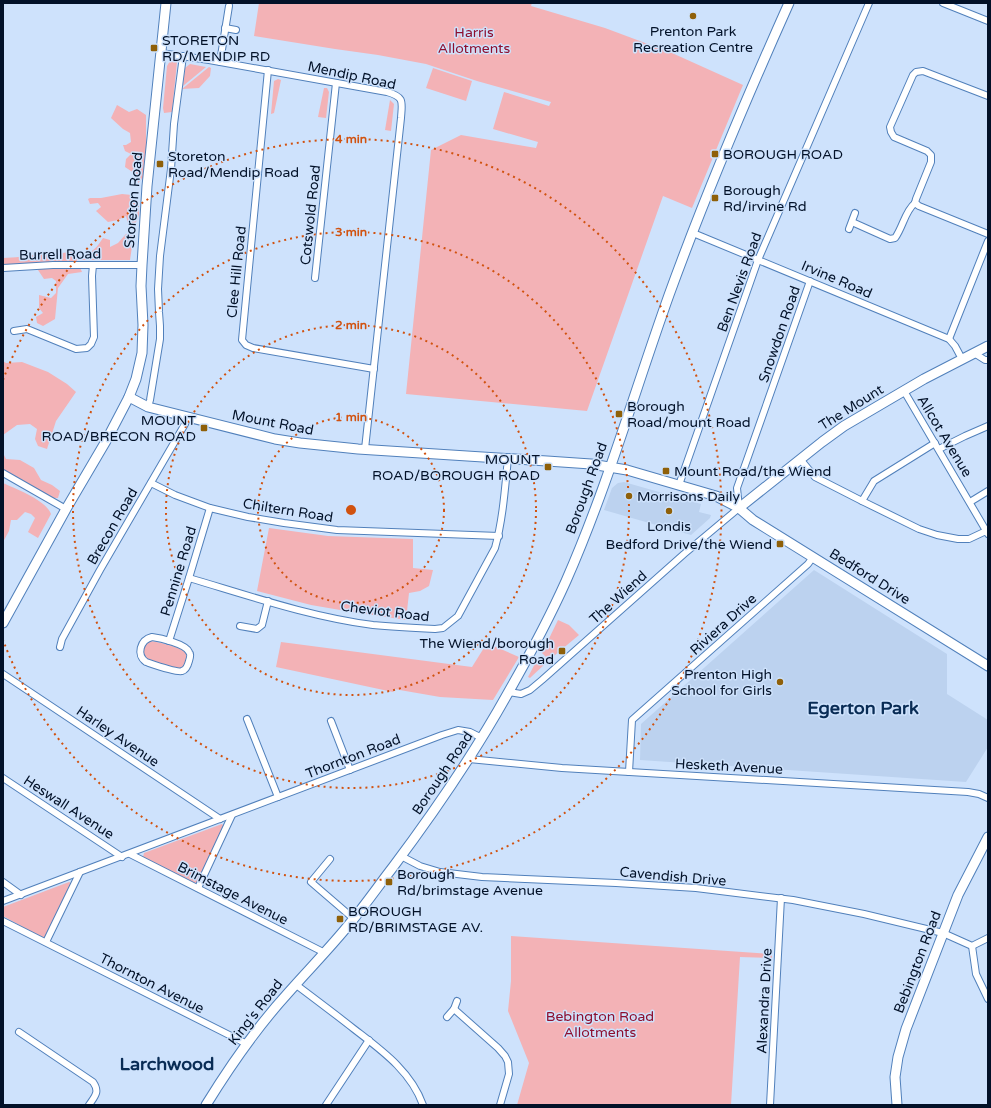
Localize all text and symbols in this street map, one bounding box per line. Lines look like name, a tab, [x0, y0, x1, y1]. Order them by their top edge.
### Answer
marker: Prenton Park Recreation Centre	[688, 11, 698, 21]
place label: Prenton Park Recreation Centre	[633, 23, 753, 56]
park label: Harris Allotments	[438, 24, 510, 57]
place label: STORETON RD/MENDIP RD	[162, 32, 270, 65]
marker: STORETON RD/MENDIP RD	[149, 43, 159, 53]
street label: Mendip Road	[306, 58, 398, 93]
text: 4 min	[335, 132, 367, 146]
place label: BOROUGH ROAD	[723, 146, 843, 163]
place label: Storeton Road/Mendip Road	[168, 148, 299, 181]
marker: BOROUGH ROAD	[710, 149, 720, 159]
street label: Storeton Road	[121, 151, 146, 249]
marker: Storeton Road/Mendip Road	[155, 159, 165, 169]
street label: Cotswold Road	[297, 164, 324, 266]
place label: Borough Rd/irvine Rd	[723, 182, 807, 215]
marker: Borough Rd/irvine Rd	[710, 193, 720, 203]
street label: Clee Hill Road	[223, 225, 250, 319]
text: 3 min	[335, 225, 367, 239]
street label: Ben Nevis Road	[714, 230, 765, 334]
street label: Burrell Road	[19, 245, 101, 264]
street label: Irvine Road	[799, 257, 875, 302]
street label: Snowdon Road	[755, 284, 804, 385]
text: 2 min	[335, 318, 367, 332]
street label: The Mount	[816, 381, 887, 434]
street label: Allcot Avenue	[914, 392, 976, 480]
place label: Borough Road/mount Road	[627, 398, 751, 431]
street label: Mount Road	[231, 406, 315, 439]
marker: Borough Road/mount Road	[614, 409, 624, 419]
text: 1 min	[335, 410, 367, 424]
place label: MOUNT ROAD/BRECON ROAD	[42, 412, 196, 445]
marker: MOUNT ROAD/BRECON ROAD	[199, 423, 209, 433]
street label: Borough Road	[562, 440, 611, 536]
place label: MOUNT ROAD/BOROUGH ROAD	[372, 451, 540, 484]
marker: MOUNT ROAD/BOROUGH ROAD	[543, 462, 553, 472]
place label: Mount Road/the Wiend	[674, 463, 831, 480]
marker: Mount Road/the Wiend	[661, 466, 671, 476]
street label: Brecon Road	[84, 485, 141, 568]
place label: Morrisons Daily	[637, 488, 740, 505]
marker: Morrisons Daily	[624, 491, 634, 501]
street label: Chiltern Road	[242, 495, 334, 526]
centre of rings	[344, 503, 358, 517]
marker: Londis	[664, 506, 674, 516]
place label: Londis	[647, 518, 691, 535]
street label: Pennine Road	[157, 524, 200, 618]
place label: Bedford Drive/the Wiend	[606, 536, 772, 553]
marker: Bedford Drive/the Wiend	[775, 539, 785, 549]
street label: Bedford Drive	[826, 545, 913, 608]
street label: The Wiend	[586, 567, 651, 628]
street label: Riviera Drive	[687, 590, 760, 659]
street label: Cheviot Road	[339, 598, 430, 625]
place label: The Wiend/borough Road	[420, 635, 554, 668]
marker: The Wiend/borough Road	[557, 646, 567, 656]
place label: Prenton High School for Girls	[671, 666, 772, 699]
marker: Prenton High School for Girls	[775, 677, 785, 687]
district label: Egerton Park	[807, 697, 919, 719]
street label: Harley Avenue	[73, 702, 162, 770]
street label: Borough Road	[408, 729, 476, 818]
street label: Thornton Road	[303, 731, 403, 782]
street label: Hesketh Avenue	[675, 755, 783, 778]
street label: Heswall Avenue	[20, 772, 117, 843]
street label: Brimstage Avenue	[175, 858, 291, 929]
street label: Cavendish Drive	[619, 863, 727, 890]
place label: Borough Rd/brimstage Avenue	[397, 866, 543, 899]
marker: Borough Rd/brimstage Avenue	[384, 877, 394, 887]
place label: BOROUGH RD/BRIMSTAGE AV.	[348, 903, 483, 936]
street label: Bebington Road	[890, 909, 945, 1016]
marker: BOROUGH RD/BRIMSTAGE AV.	[335, 914, 345, 924]
street label: Alexandra Drive	[753, 948, 776, 1054]
street label: Thornton Avenue	[97, 950, 207, 1017]
street label: King's Road	[224, 976, 286, 1049]
park label: Bebington Road Allotments	[546, 1008, 654, 1041]
district label: Larchwood	[120, 1053, 214, 1075]

